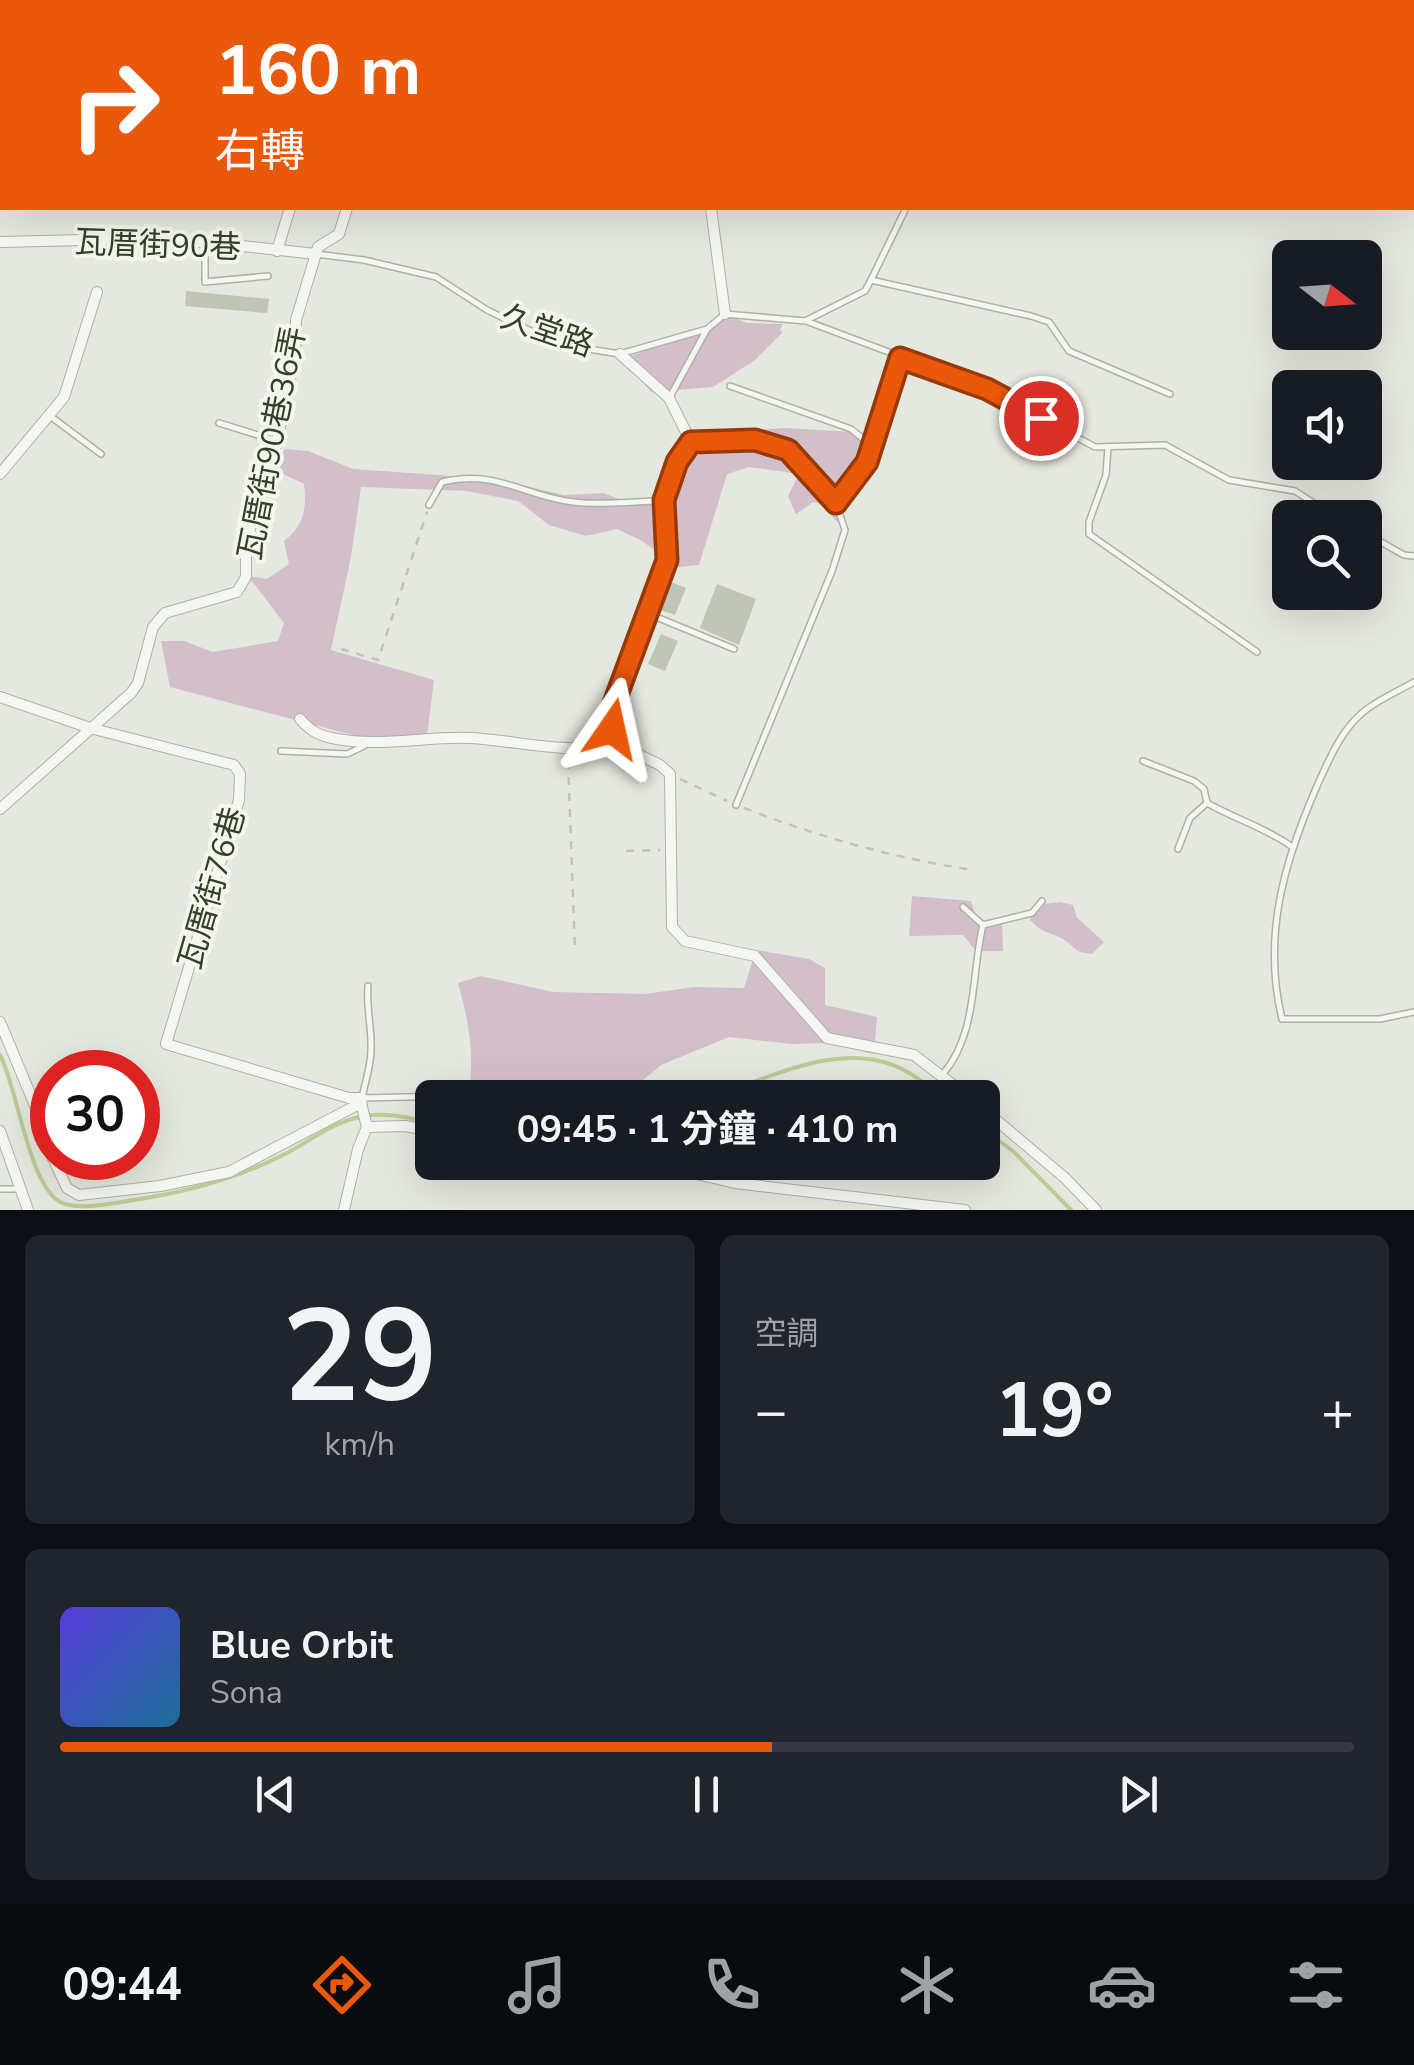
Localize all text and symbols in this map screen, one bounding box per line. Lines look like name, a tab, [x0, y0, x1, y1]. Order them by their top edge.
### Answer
text: 160 m	[215, 23, 421, 119]
icon: right	[50, 40, 180, 170]
text: 右轉	[215, 121, 305, 182]
street label: 瓦厝街90巷	[74, 221, 242, 269]
north arrow	[1272, 240, 1382, 350]
map controls	[1272, 240, 1382, 610]
street label: 久堂路	[495, 295, 599, 367]
street label: 瓦厝街90巷36弄	[228, 323, 316, 563]
button: sound	[1272, 370, 1382, 480]
pin	[999, 376, 1084, 461]
icon: arrive	[1014, 391, 1069, 446]
button: search	[1272, 500, 1382, 610]
position arrow	[560, 677, 664, 781]
street label: 瓦厝街76巷	[168, 802, 256, 974]
speed limit sign: 30	[30, 1050, 160, 1180]
text: 09:45 · 1 分鐘 · 410 m	[517, 1104, 898, 1155]
text: 29	[282, 1269, 438, 1446]
text: 空調	[755, 1312, 819, 1355]
text: 19°	[995, 1360, 1113, 1462]
text: −	[755, 1374, 788, 1449]
text: +	[1321, 1374, 1354, 1449]
text: km/h	[324, 1423, 395, 1466]
text: Blue Orbit	[210, 1620, 393, 1671]
text: Sona	[210, 1671, 283, 1714]
icon: previous	[248, 1767, 303, 1822]
icon: pause	[679, 1767, 734, 1822]
icon: next	[1111, 1767, 1166, 1822]
icon: directions	[307, 1950, 377, 2020]
icon: music	[502, 1950, 572, 2020]
icon: phone	[697, 1950, 767, 2020]
icon: climate	[892, 1950, 962, 2020]
icon: car	[1087, 1950, 1157, 2020]
icon: filters	[1281, 1950, 1351, 2020]
text: 09:44	[62, 1955, 182, 2016]

